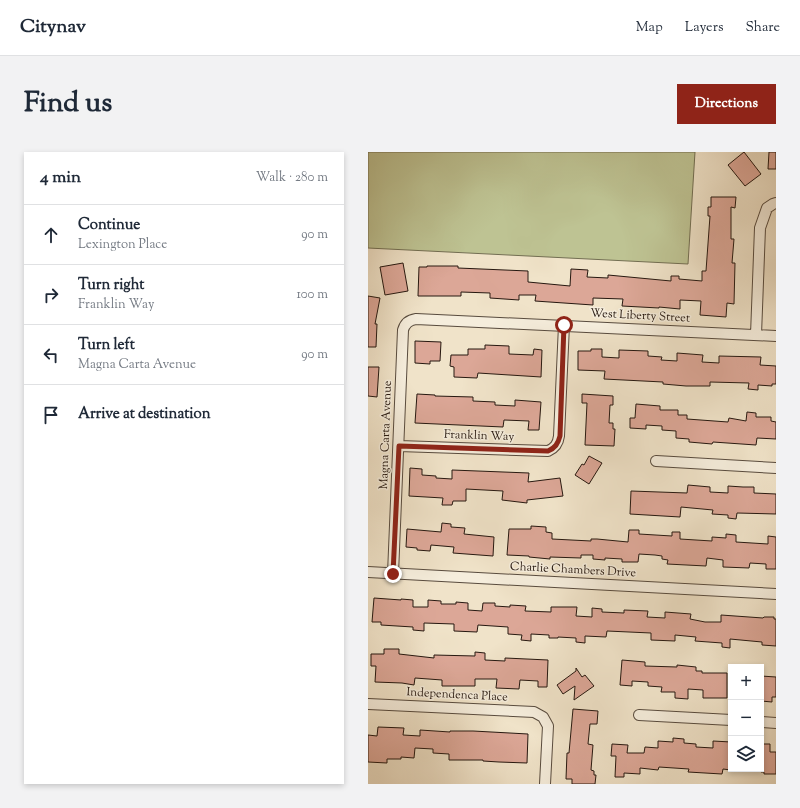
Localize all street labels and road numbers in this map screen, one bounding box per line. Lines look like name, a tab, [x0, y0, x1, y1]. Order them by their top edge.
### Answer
street label: West Liberty Street	[590, 304, 690, 328]
street label: Magna Carta Avenue	[375, 380, 397, 490]
street label: Franklin Way	[443, 426, 515, 446]
street label: Charlie Chambers Drive	[509, 558, 637, 582]
street label: Independenca Place	[406, 683, 509, 707]

